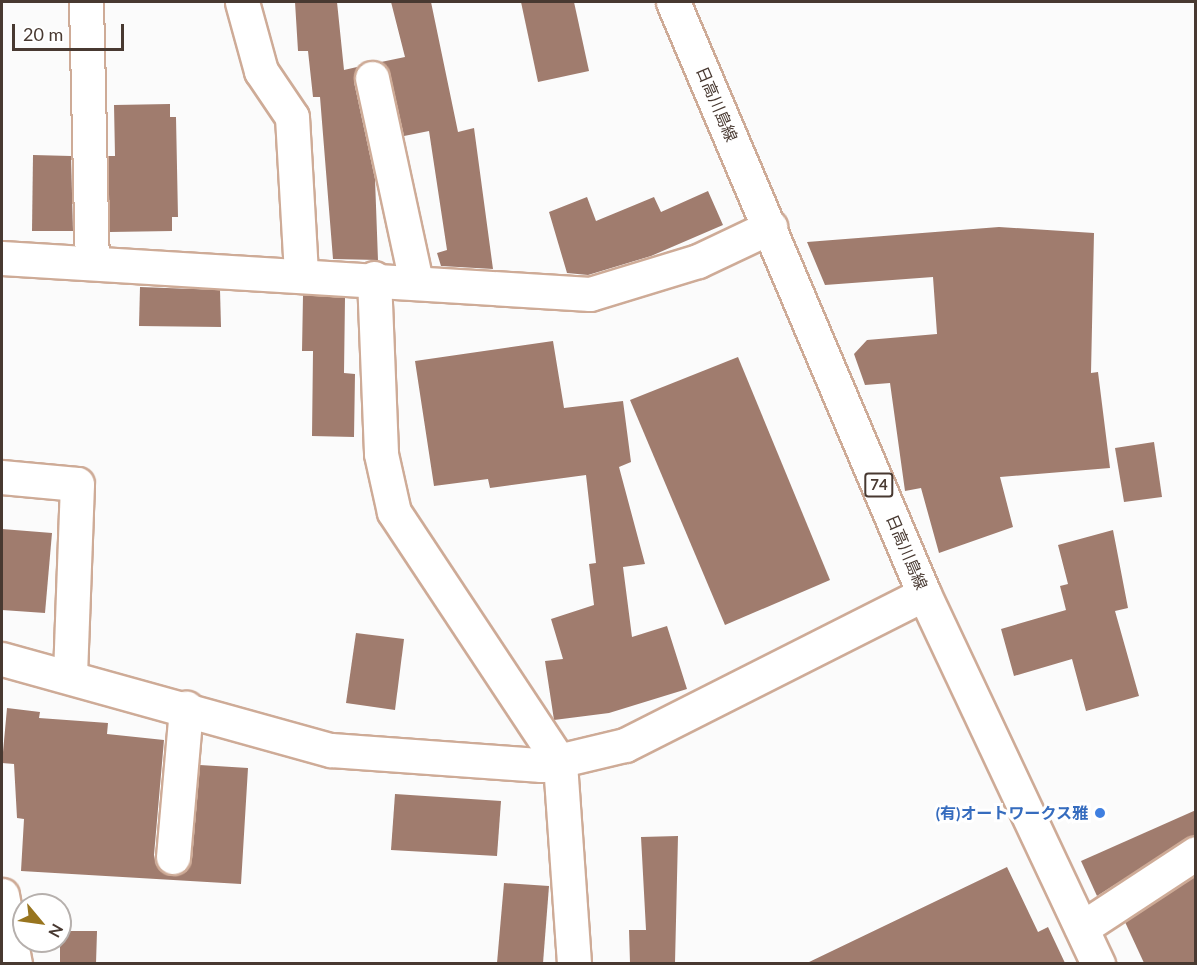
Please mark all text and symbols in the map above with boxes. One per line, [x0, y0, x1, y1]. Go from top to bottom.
scale bar [15, 12, 128, 50]
text: 20 m [23, 23, 63, 45]
street label: 日高川島線 [693, 63, 741, 145]
road number: 74 [864, 473, 894, 497]
street label: 日高川島線 [883, 511, 931, 593]
place label: (有)オートワークス雅 [935, 803, 1088, 823]
marker: (有)オートワークス雅 [1093, 806, 1107, 820]
north arrow [12, 893, 72, 953]
text: N [45, 921, 68, 941]

